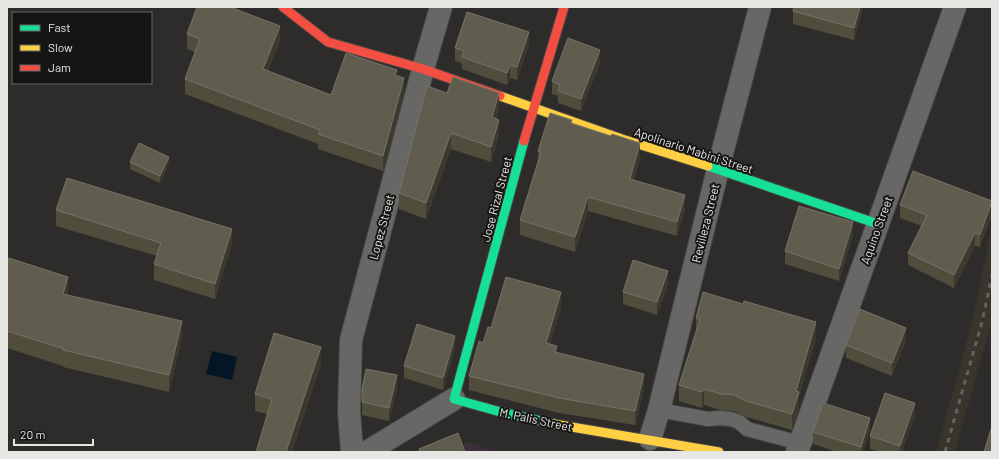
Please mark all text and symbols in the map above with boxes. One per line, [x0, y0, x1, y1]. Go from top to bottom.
legend [12, 12, 152, 84]
text: Fast [48, 20, 71, 34]
text: Slow [48, 40, 73, 54]
text: Jam [48, 60, 71, 74]
street label: Apolinario Mabini Street [633, 124, 755, 176]
street label: Jose Rizal Street [478, 155, 514, 243]
street label: Revilleza Street [688, 182, 722, 264]
street label: Lopez Street [366, 193, 396, 261]
street label: Aquino Street [857, 194, 895, 266]
street label: M. Palis Street [498, 404, 574, 434]
scale bar [14, 421, 93, 447]
text: 20 m [20, 427, 46, 441]

